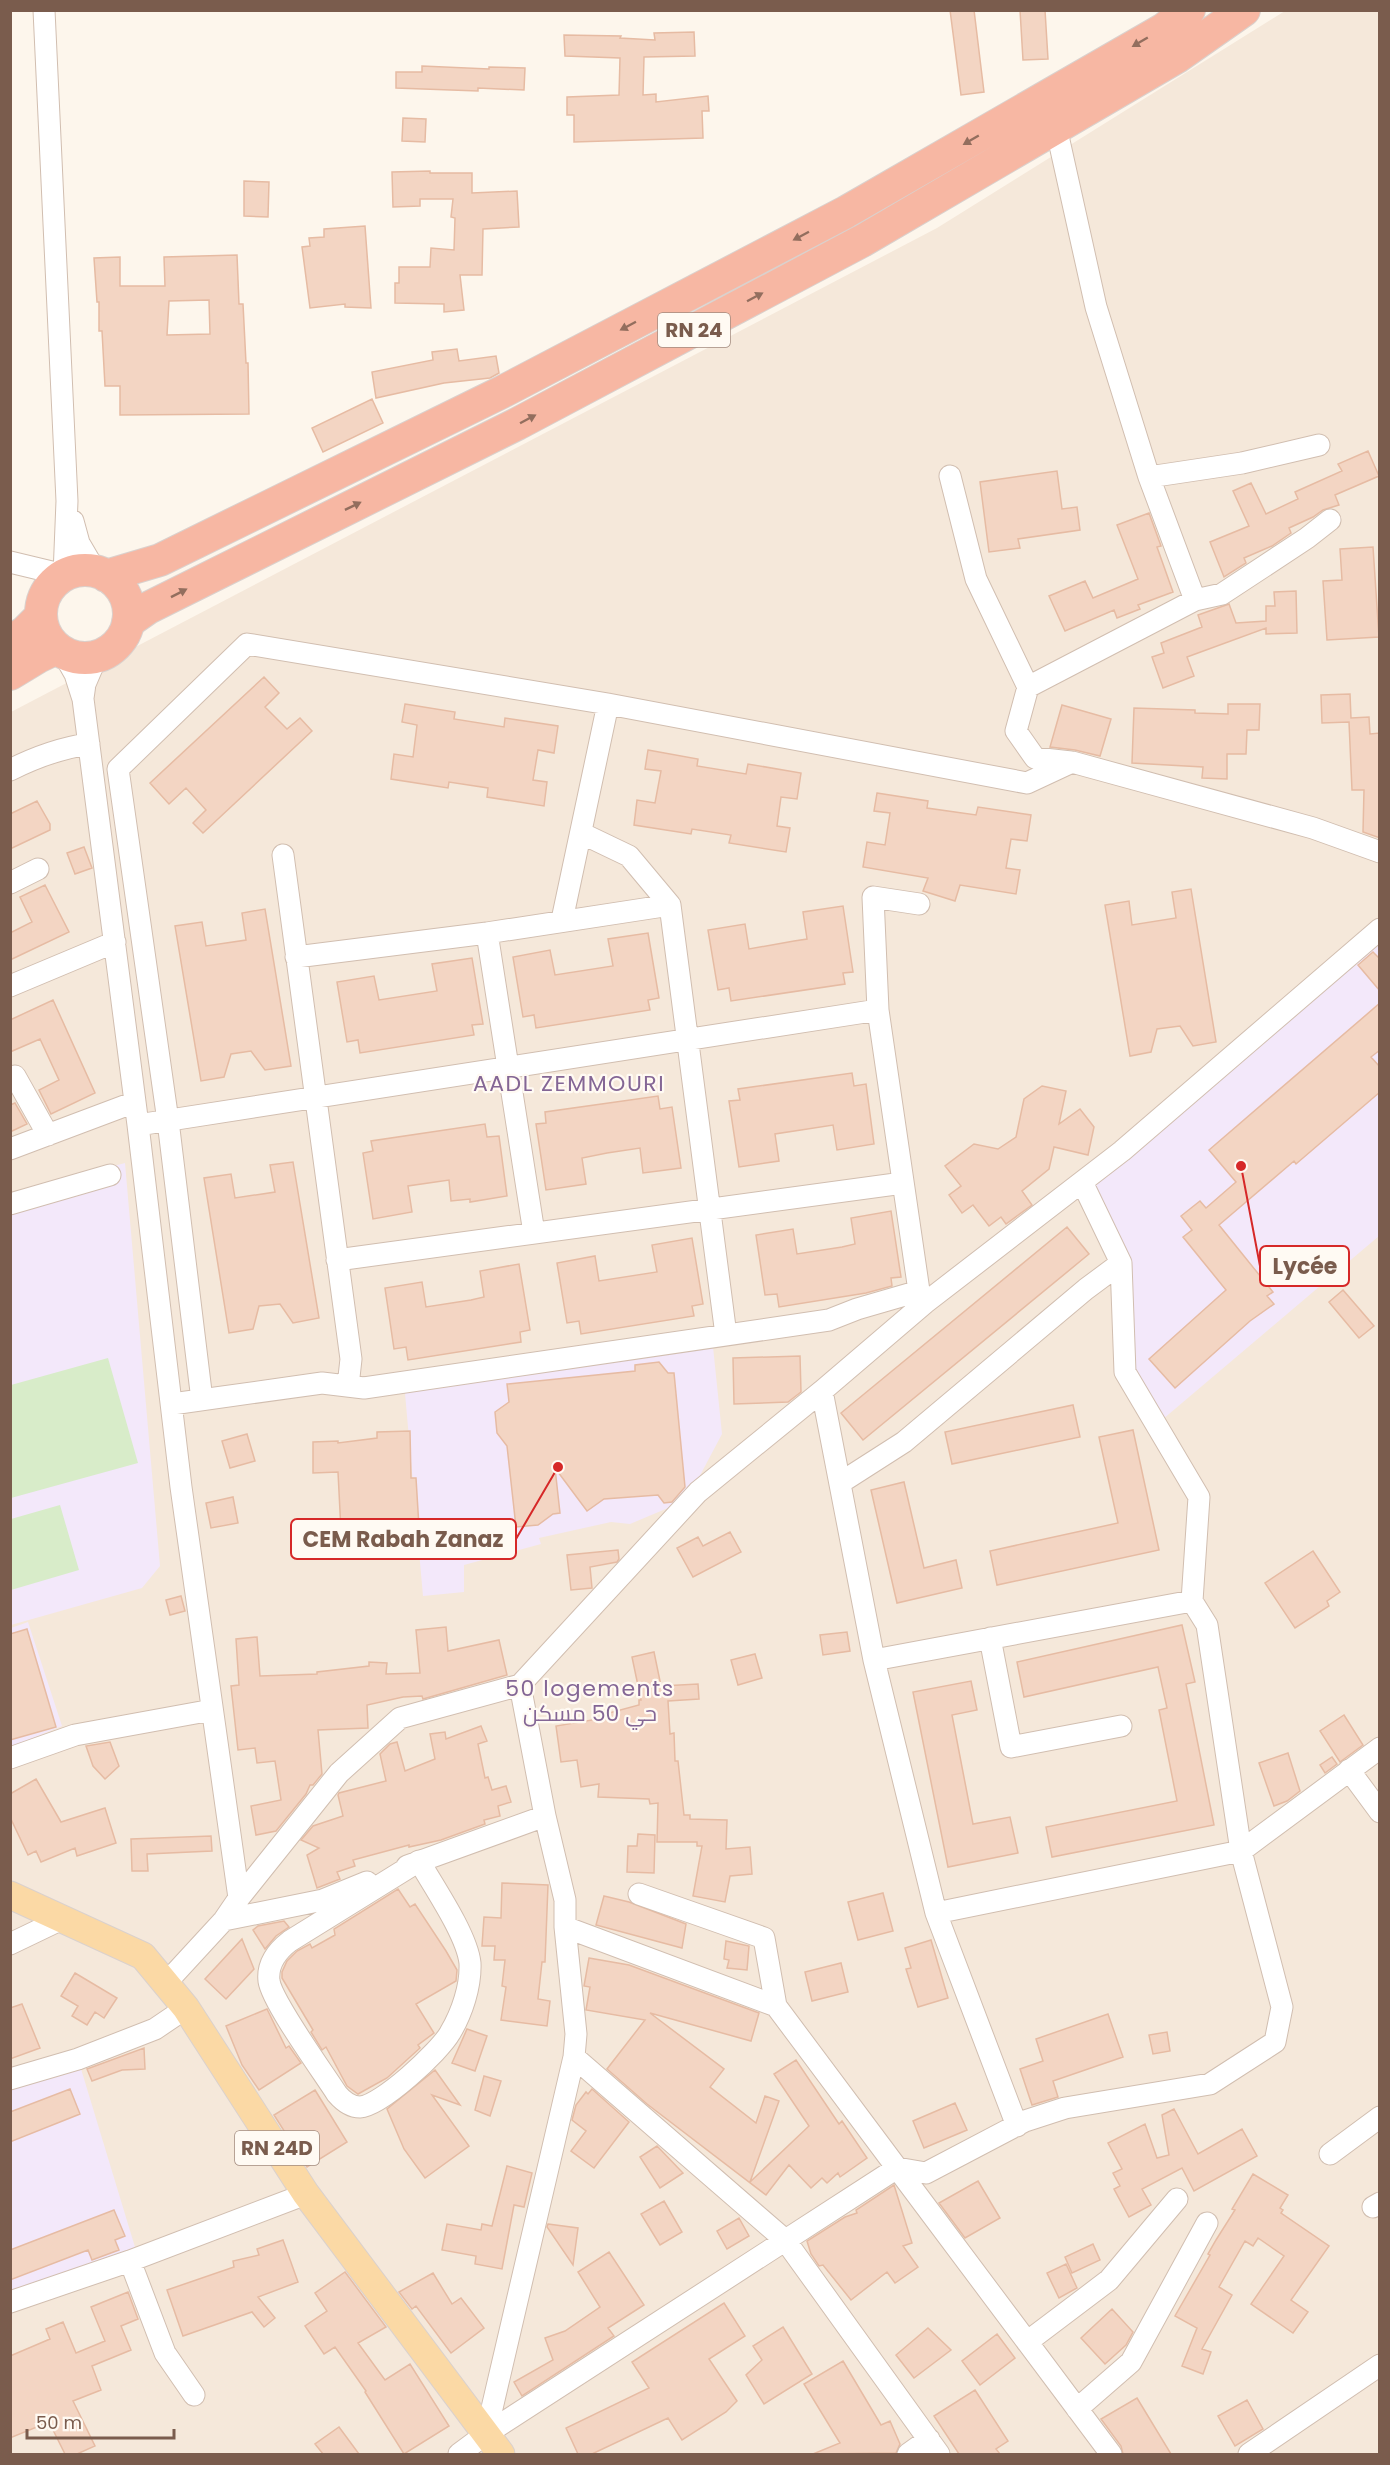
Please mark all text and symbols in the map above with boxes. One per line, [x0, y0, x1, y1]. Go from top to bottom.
one-way arrow [1132, 37, 1148, 48]
one-way arrow [962, 135, 979, 145]
one-way arrow [793, 231, 810, 240]
one-way arrow [747, 292, 764, 302]
road number: RN 24 [658, 313, 730, 347]
one-way arrow [620, 321, 637, 331]
one-way arrow [519, 414, 536, 423]
one-way arrow [345, 501, 362, 510]
one-way arrow [170, 588, 187, 597]
district label: AADL ZEMMOURI [473, 1068, 665, 1099]
callout: Lycée [1260, 1246, 1349, 1286]
text: Lycée [1273, 1251, 1337, 1282]
callout: CEM Rabah Zanaz [291, 1519, 516, 1559]
text: CEM Rabah Zanaz [303, 1524, 504, 1555]
district label: 50 logements حي 50 مسكن [505, 1673, 675, 1730]
road number: RN 24D [235, 2131, 319, 2165]
scale bar [27, 2402, 174, 2440]
text: 50 m [36, 2410, 82, 2435]

